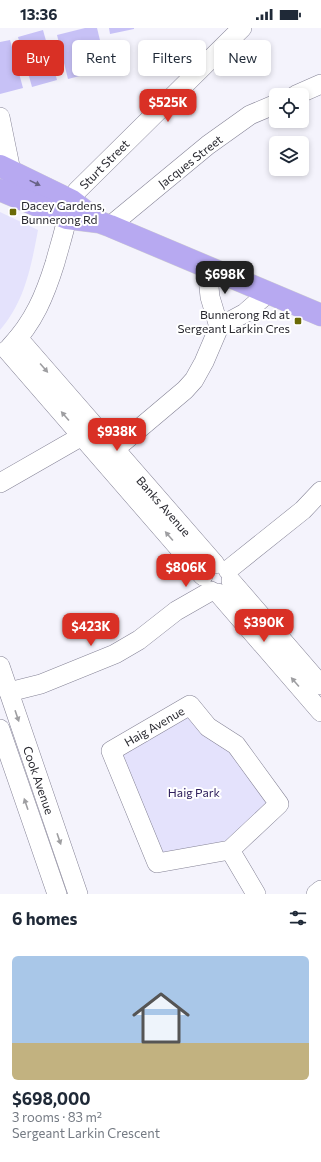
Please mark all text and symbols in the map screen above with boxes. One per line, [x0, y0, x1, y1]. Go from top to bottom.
text: 13:36 [20, 5, 58, 23]
chip: Buy [12, 40, 64, 76]
chip: Rent [72, 40, 130, 76]
chip: Filters [138, 40, 206, 76]
chip: New [214, 40, 271, 76]
map controls [269, 88, 309, 176]
button: locate [269, 88, 309, 128]
pin: $525K [140, 89, 196, 123]
text: $525K [148, 94, 188, 110]
street label: Jacques Street [155, 132, 225, 191]
street label: Sturt Street [76, 136, 132, 192]
button: layers [269, 136, 309, 176]
one-way arrow [29, 180, 41, 186]
place label: Dacey Gardens, Bunnerong Rd [21, 198, 105, 226]
marker: Dacey Gardens, Bunnerong Rd [8, 207, 18, 217]
pin: $698K [197, 261, 253, 295]
text: $698K [205, 266, 245, 282]
place label: Bunnerong Rd at Sergeant Larkin Cres [177, 307, 290, 335]
marker: Bunnerong Rd at Sergeant Larkin Cres [293, 316, 303, 326]
one-way arrow [39, 363, 49, 373]
one-way arrow [61, 412, 70, 421]
pin: $938K [89, 418, 145, 452]
text: $938K [97, 423, 137, 439]
street label: Banks Avenue [134, 473, 194, 539]
one-way arrow [164, 530, 173, 541]
pin: $806K [158, 554, 214, 588]
text: $806K [165, 559, 207, 575]
pin: $390K [236, 609, 292, 643]
pin: $423K [63, 613, 119, 647]
text: $390K [244, 614, 284, 630]
text: $423K [71, 618, 111, 634]
one-way arrow [291, 677, 300, 687]
street label: Haig Avenue [121, 703, 187, 749]
one-way arrow [15, 710, 21, 722]
street label: Cook Avenue [21, 744, 57, 816]
park label: Haig Park [168, 785, 221, 799]
one-way arrow [23, 798, 29, 810]
one-way arrow [56, 833, 62, 845]
icon: filters [287, 907, 309, 929]
text: 6 homes [12, 908, 77, 929]
icon: home [125, 982, 197, 1054]
text: $698,000 [12, 1088, 91, 1109]
text: 3 rooms · 83 m² [12, 1109, 102, 1125]
text: Sergeant Larkin Crescent [12, 1125, 160, 1141]

